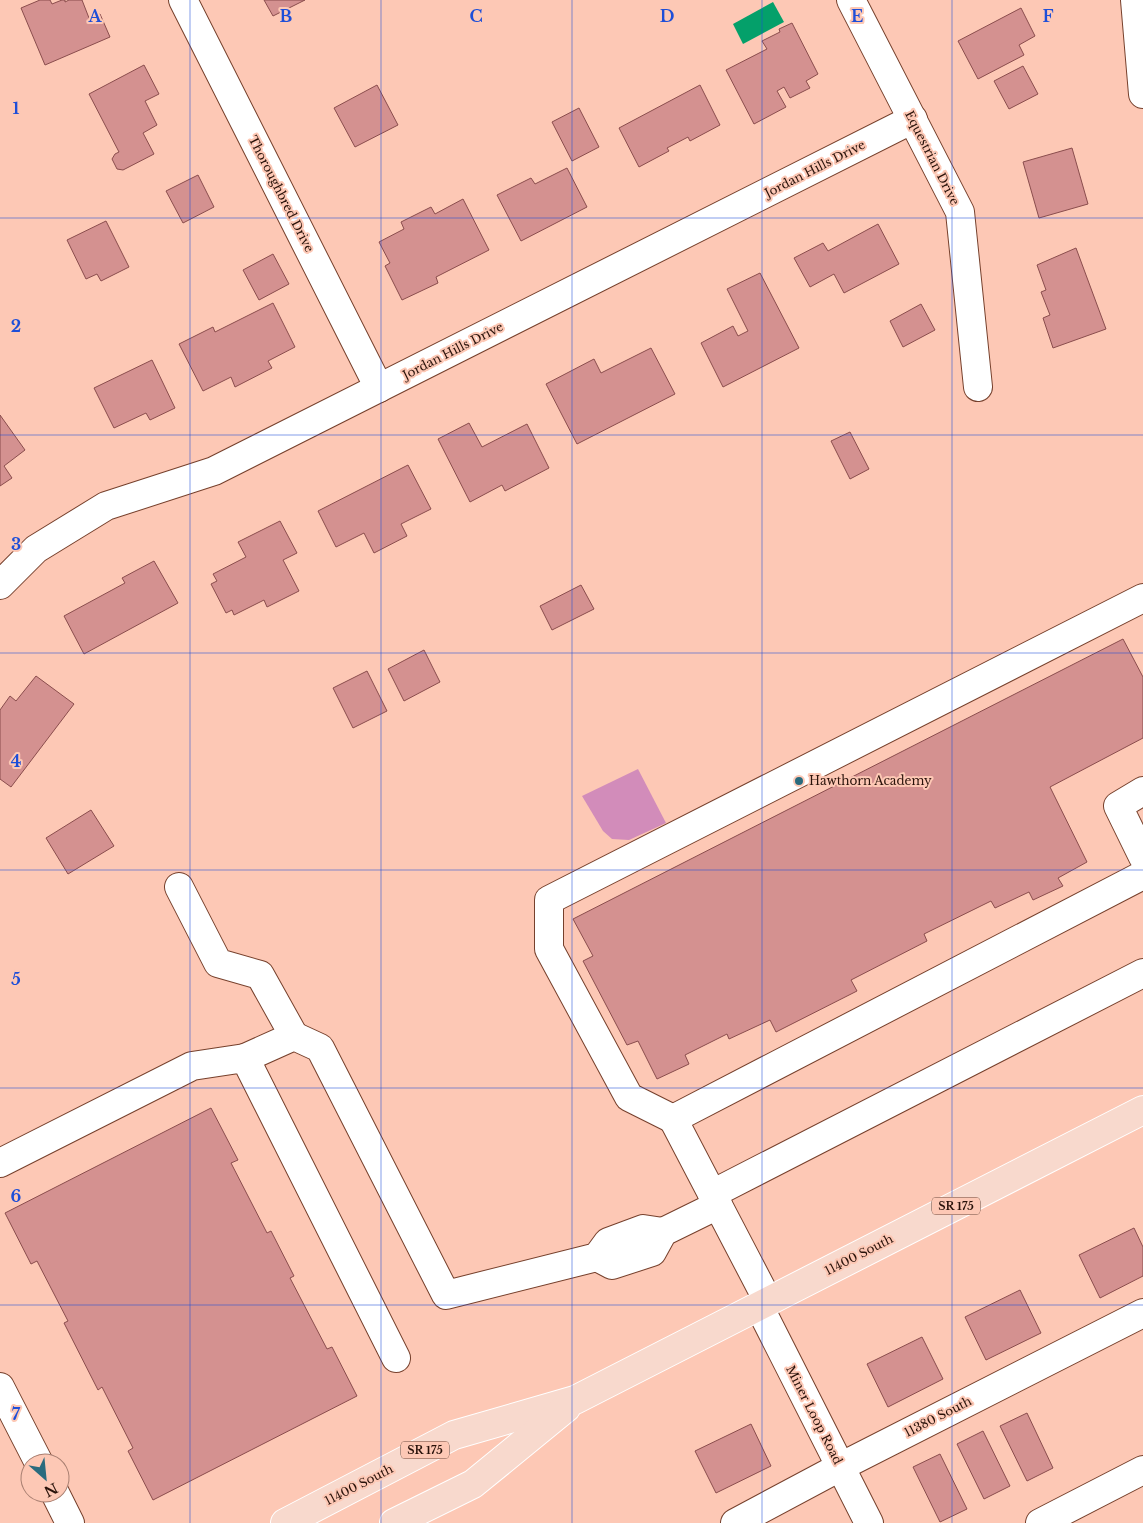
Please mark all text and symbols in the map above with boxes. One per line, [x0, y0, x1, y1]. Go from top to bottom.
text: A [88, 6, 103, 26]
text: B [280, 6, 293, 26]
text: C [469, 6, 483, 26]
text: D [660, 6, 674, 26]
text: E [851, 6, 863, 26]
text: F [1042, 6, 1054, 26]
text: 1 [13, 98, 20, 118]
street label: Equestrian Drive [902, 108, 963, 208]
street label: Thoroughbred Drive [246, 133, 317, 255]
street label: Jordan Hills Drive [760, 137, 868, 201]
text: 2 [11, 316, 21, 336]
street label: Jordan Hills Drive [398, 319, 506, 383]
text: 3 [11, 534, 21, 554]
text: 4 [11, 751, 21, 771]
place label: Hawthorn Academy [809, 773, 932, 788]
marker: Hawthorn Academy [793, 775, 805, 787]
text: 5 [11, 969, 21, 989]
text: 6 [11, 1186, 22, 1206]
road number: SR 175 [932, 1198, 980, 1214]
street label: 11400 South [822, 1231, 895, 1278]
street label: Miner Loop Road [783, 1363, 846, 1467]
street label: 11380 South [901, 1393, 974, 1440]
text: 7 [12, 1404, 21, 1424]
road number: SR 175 [401, 1442, 449, 1458]
north arrow [20, 1453, 70, 1503]
street label: 11400 South [322, 1461, 395, 1508]
text: N [41, 1479, 61, 1501]

